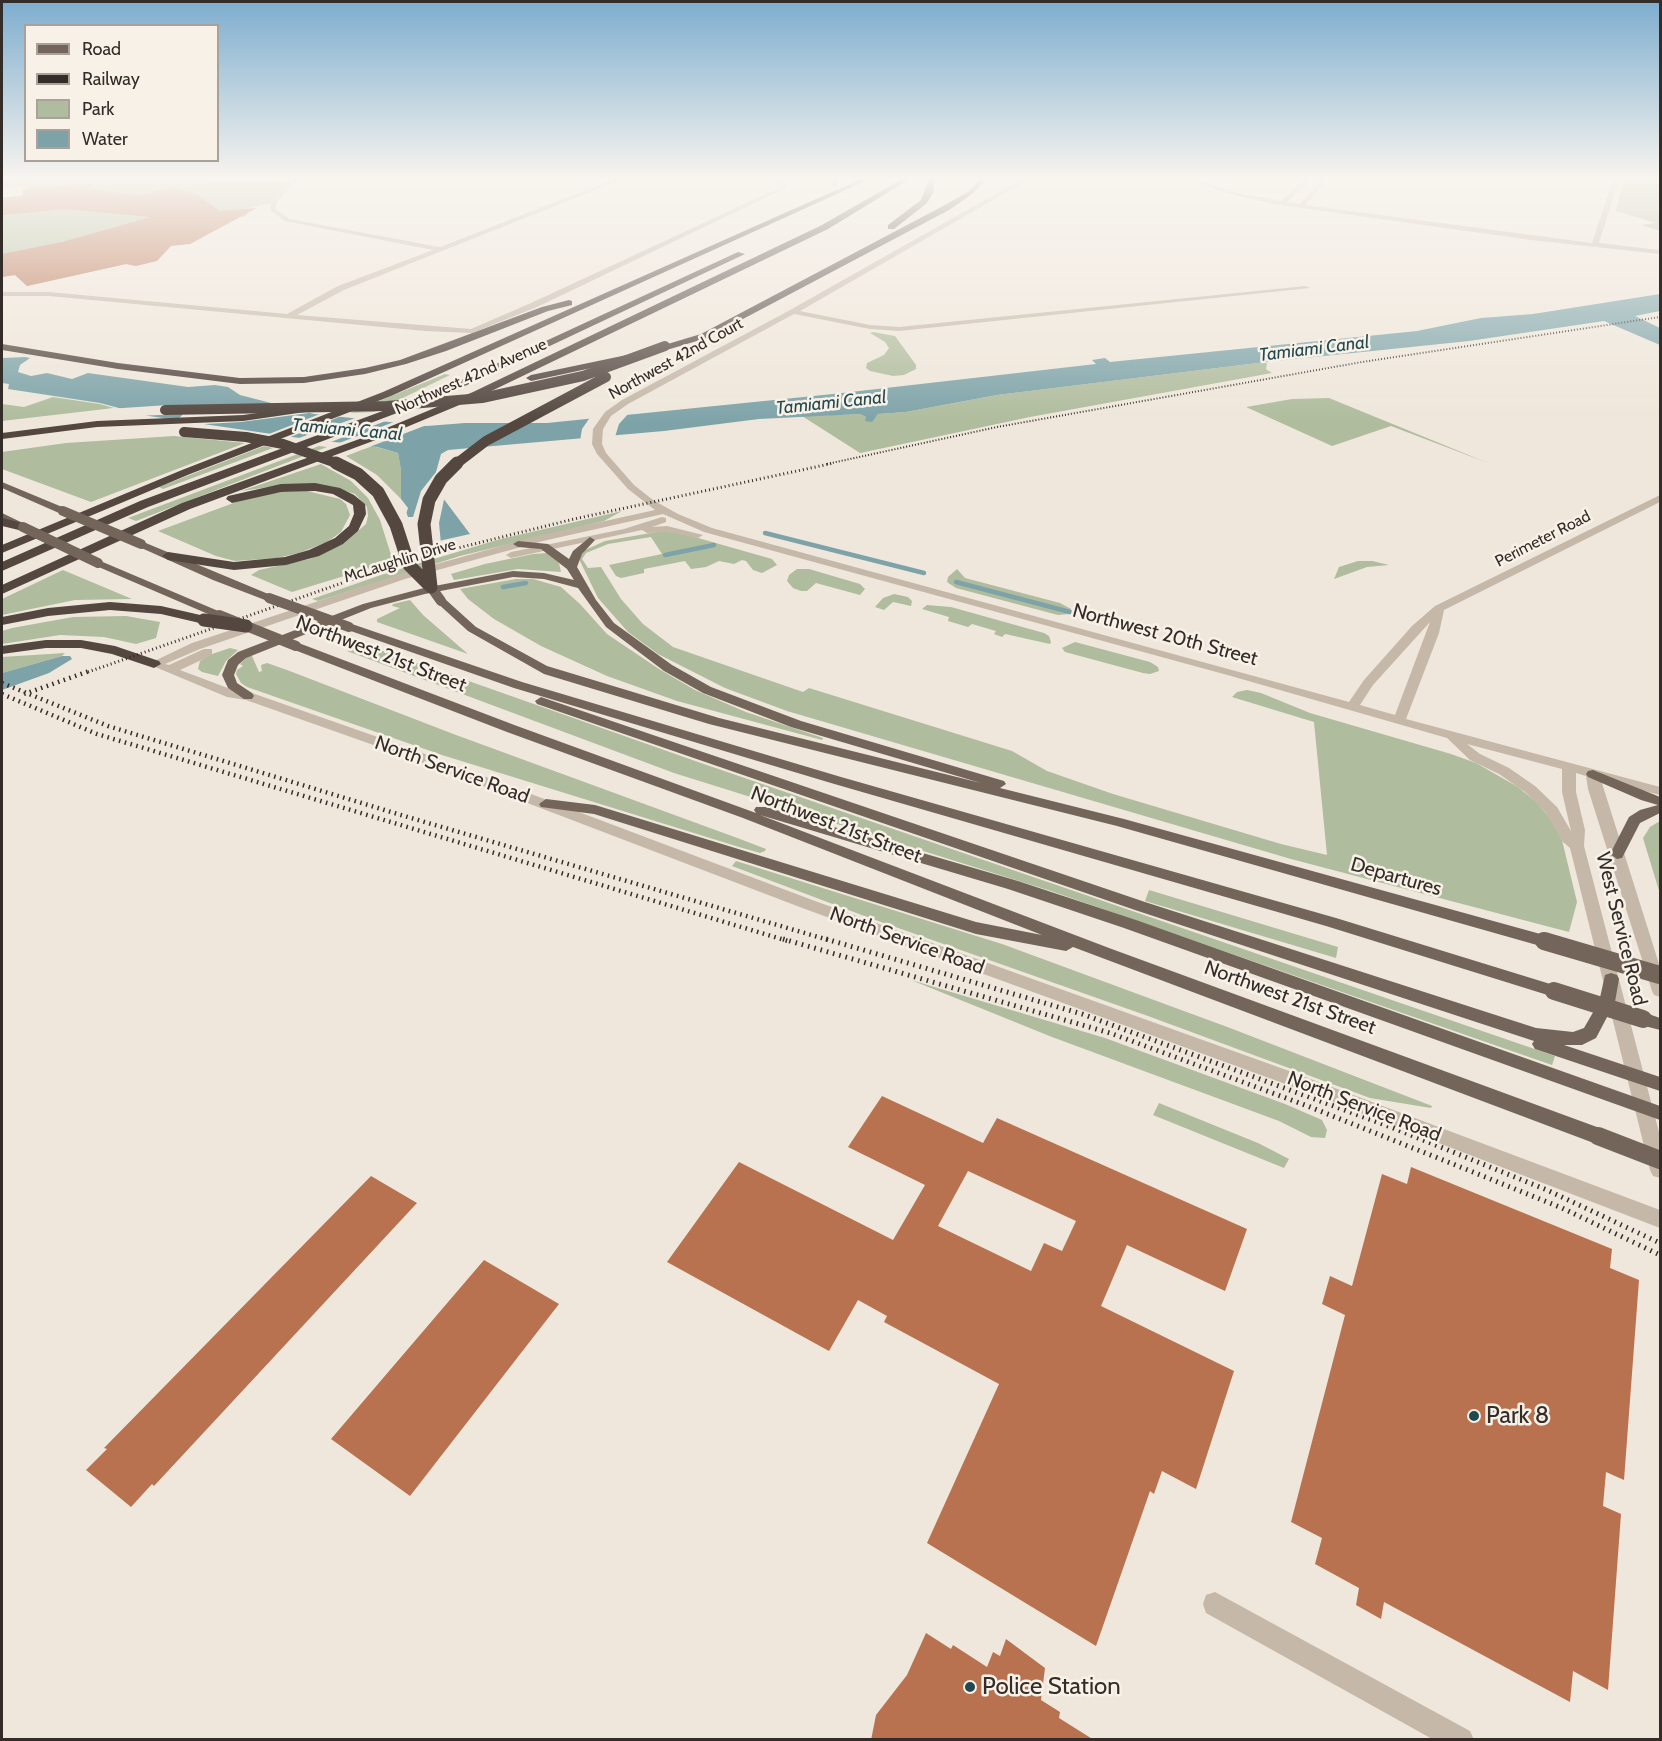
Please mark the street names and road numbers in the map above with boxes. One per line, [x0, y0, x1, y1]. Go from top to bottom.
street label: Northwest 42nd Court [606, 314, 746, 404]
street label: Northwest 42nd Avenue [392, 335, 550, 419]
street label: Perimeter Road [1492, 507, 1594, 571]
street label: McLaughlin Drive [342, 535, 458, 587]
street label: Northwest 20th Street [1070, 599, 1260, 671]
street label: Northwest 21st Street [292, 610, 470, 698]
street label: North Service Road [372, 731, 532, 809]
street label: Northwest 21st Street [747, 781, 925, 869]
street label: West Service Road [1590, 850, 1652, 1008]
street label: Departures [1348, 853, 1444, 901]
street label: North Service Road [827, 902, 987, 980]
street label: Northwest 21st Street [1201, 956, 1379, 1040]
street label: North Service Road [1284, 1067, 1444, 1147]

